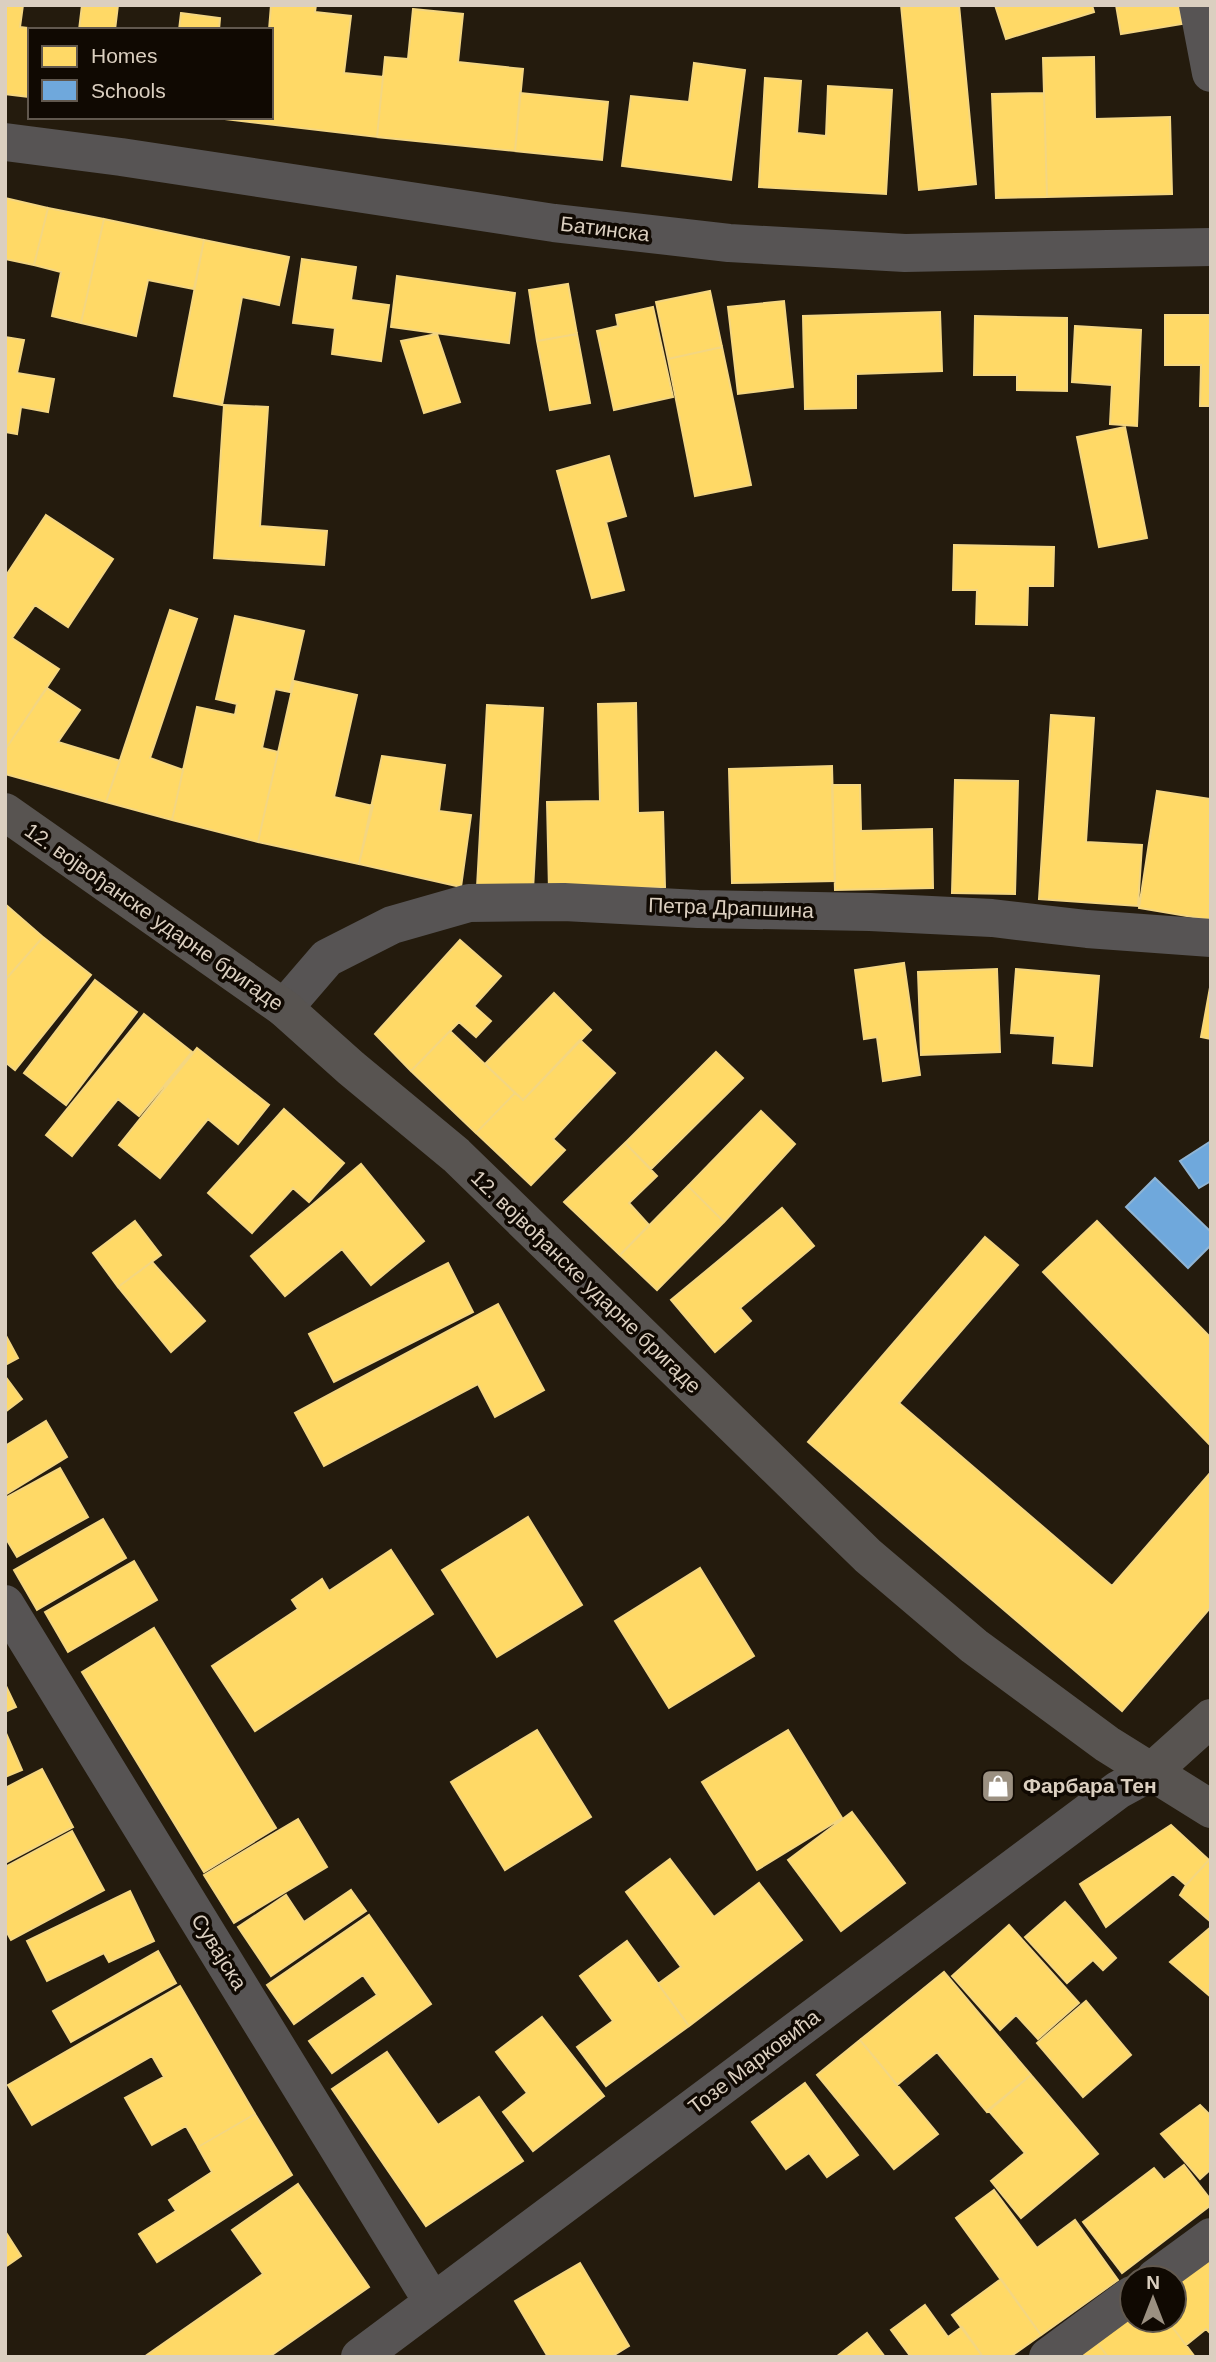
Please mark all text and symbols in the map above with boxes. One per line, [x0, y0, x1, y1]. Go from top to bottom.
legend [28, 28, 273, 119]
text: Homes [91, 44, 158, 67]
text: Schools [91, 79, 166, 102]
street label: Батинска [559, 212, 651, 245]
street label: 12. војвођанске ударне бригаде [21, 818, 288, 1015]
street label: Петра Драпшина [648, 893, 815, 922]
street label: 12. војвођанске ударне бригаде [467, 1166, 706, 1398]
shop icon: Фарбара Тен [979, 1767, 1017, 1805]
place label: Фарбара Тен [1023, 1774, 1157, 1797]
street label: Сувајска [187, 1910, 252, 1994]
street label: Тозе Марковића [684, 2005, 824, 2118]
north arrow [1118, 2264, 1188, 2334]
text: N [1146, 2272, 1160, 2293]

